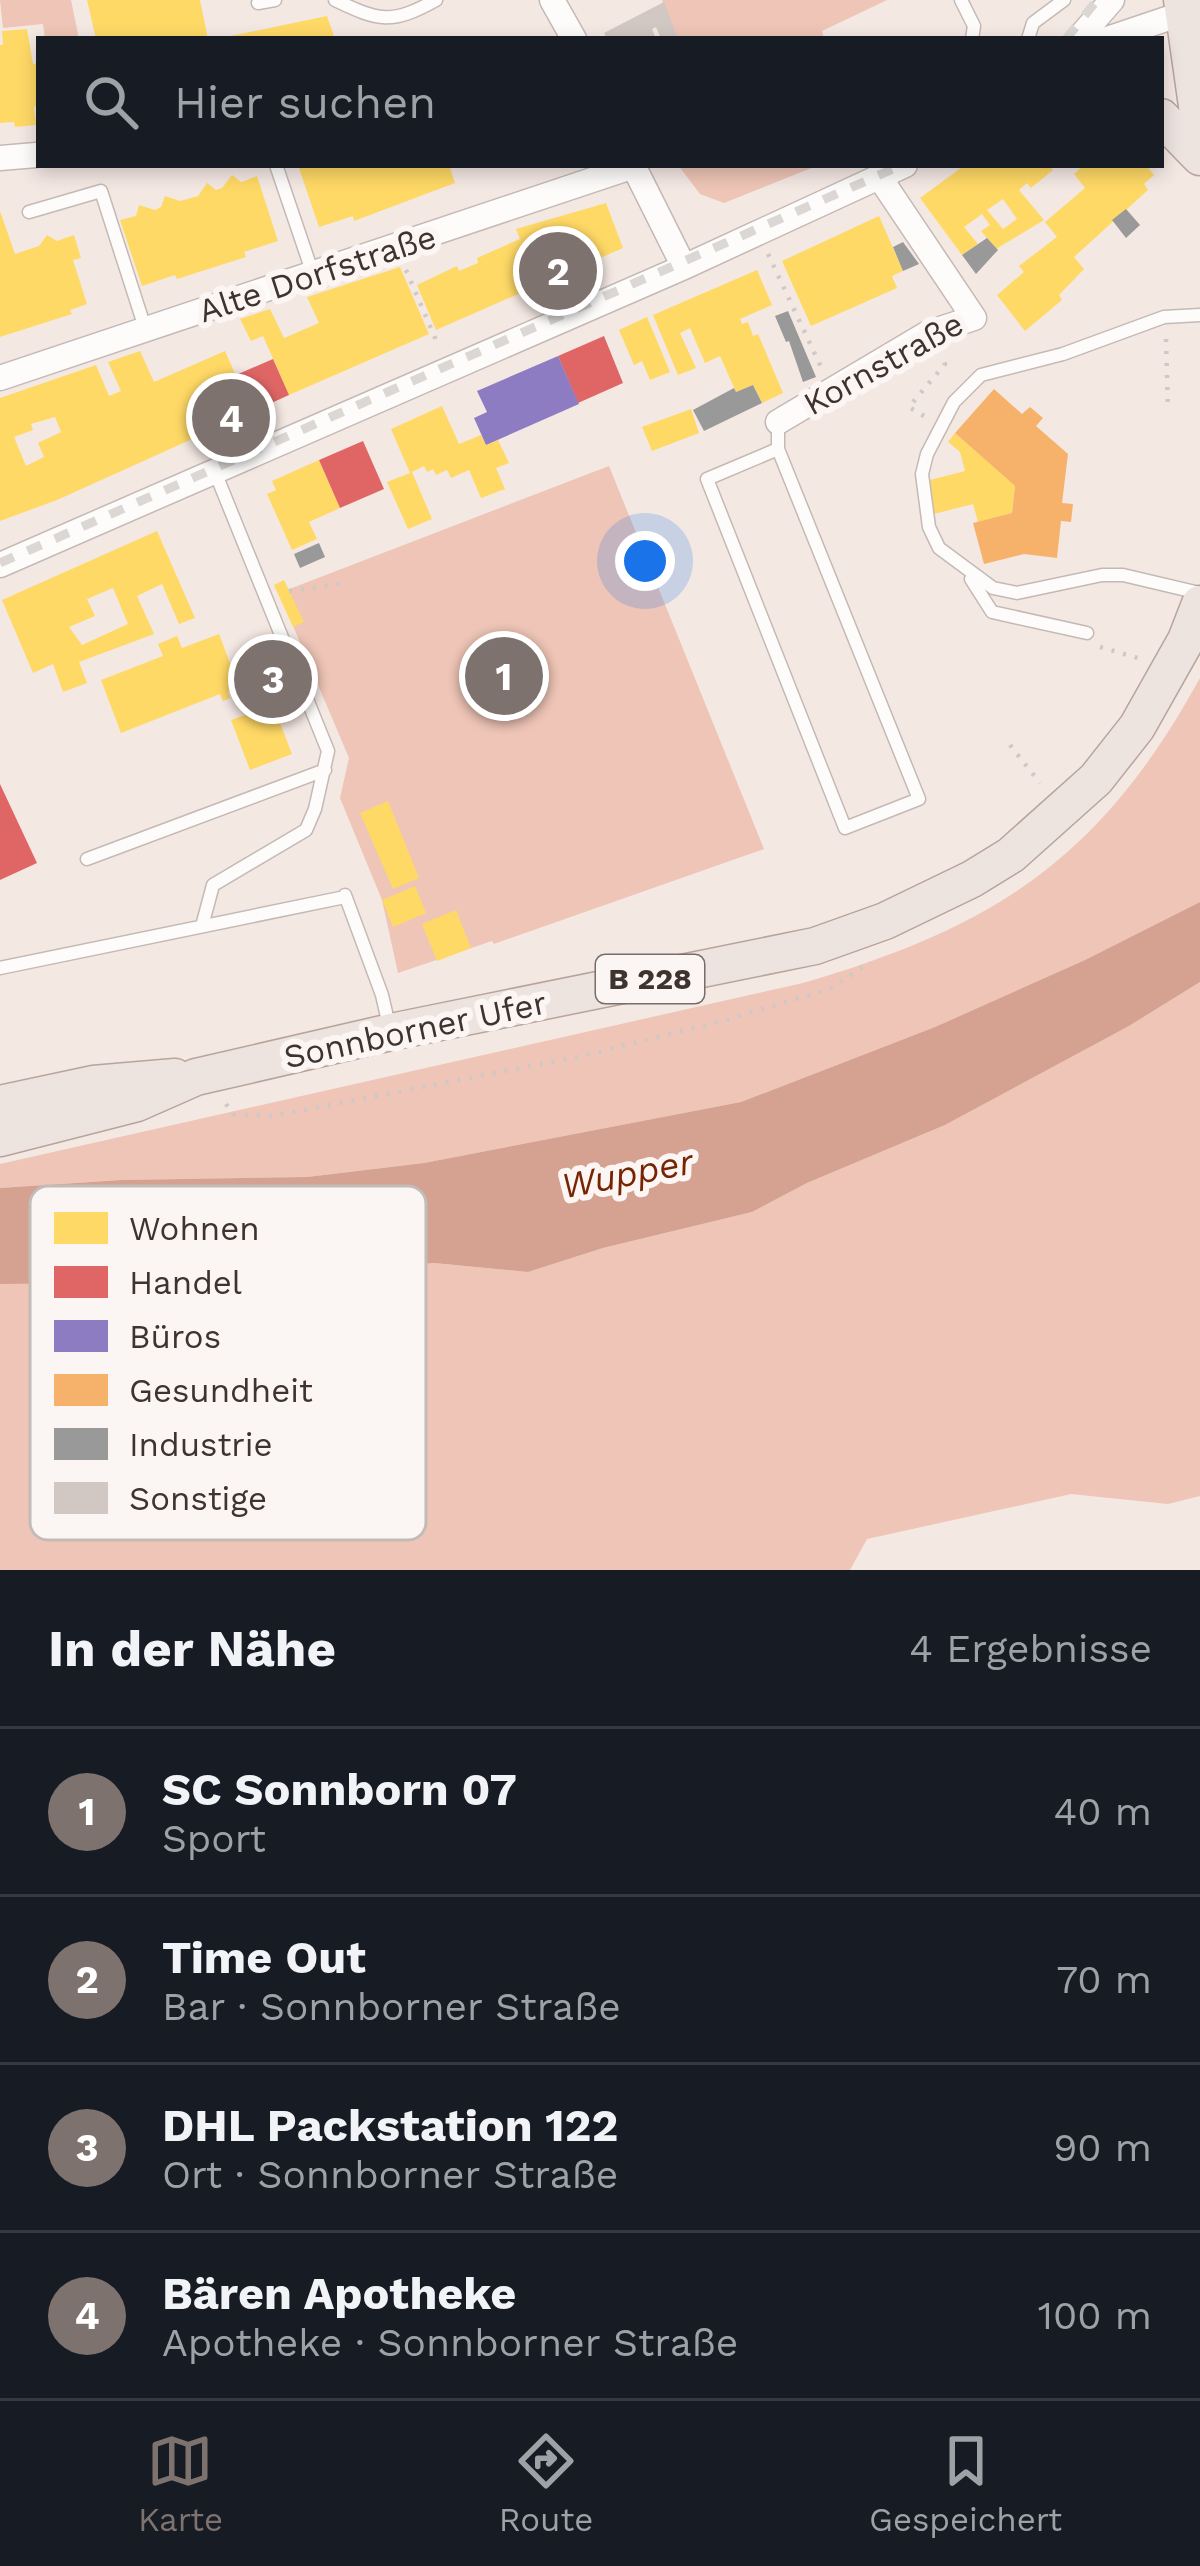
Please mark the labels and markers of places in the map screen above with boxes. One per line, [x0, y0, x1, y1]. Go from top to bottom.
pin: 2 [519, 226, 597, 316]
pin: 4 [192, 373, 270, 463]
pin: 1 [465, 631, 543, 721]
pin: 3 [234, 634, 312, 724]

